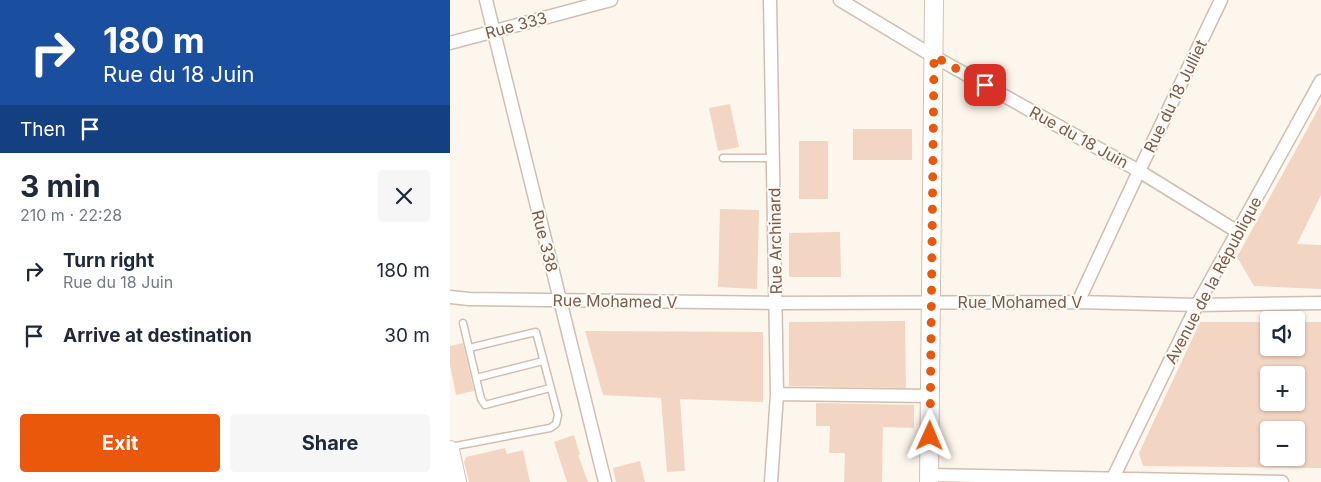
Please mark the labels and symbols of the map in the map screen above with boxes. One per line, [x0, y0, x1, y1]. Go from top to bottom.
street label: Rue 333 [483, 7, 549, 43]
street label: Rue du 18 Julliet [1139, 36, 1211, 156]
pin [964, 64, 1006, 106]
street label: Rue du 18 Juin [1026, 102, 1132, 172]
street label: Rue Archinard [764, 187, 786, 295]
street label: Avenue de la République [1160, 193, 1266, 367]
street label: Rue 338 [528, 208, 562, 274]
street label: Rue Mohamed V [552, 290, 678, 312]
street label: Rue Mohamed V [958, 292, 1082, 312]
position arrow [903, 409, 955, 461]

